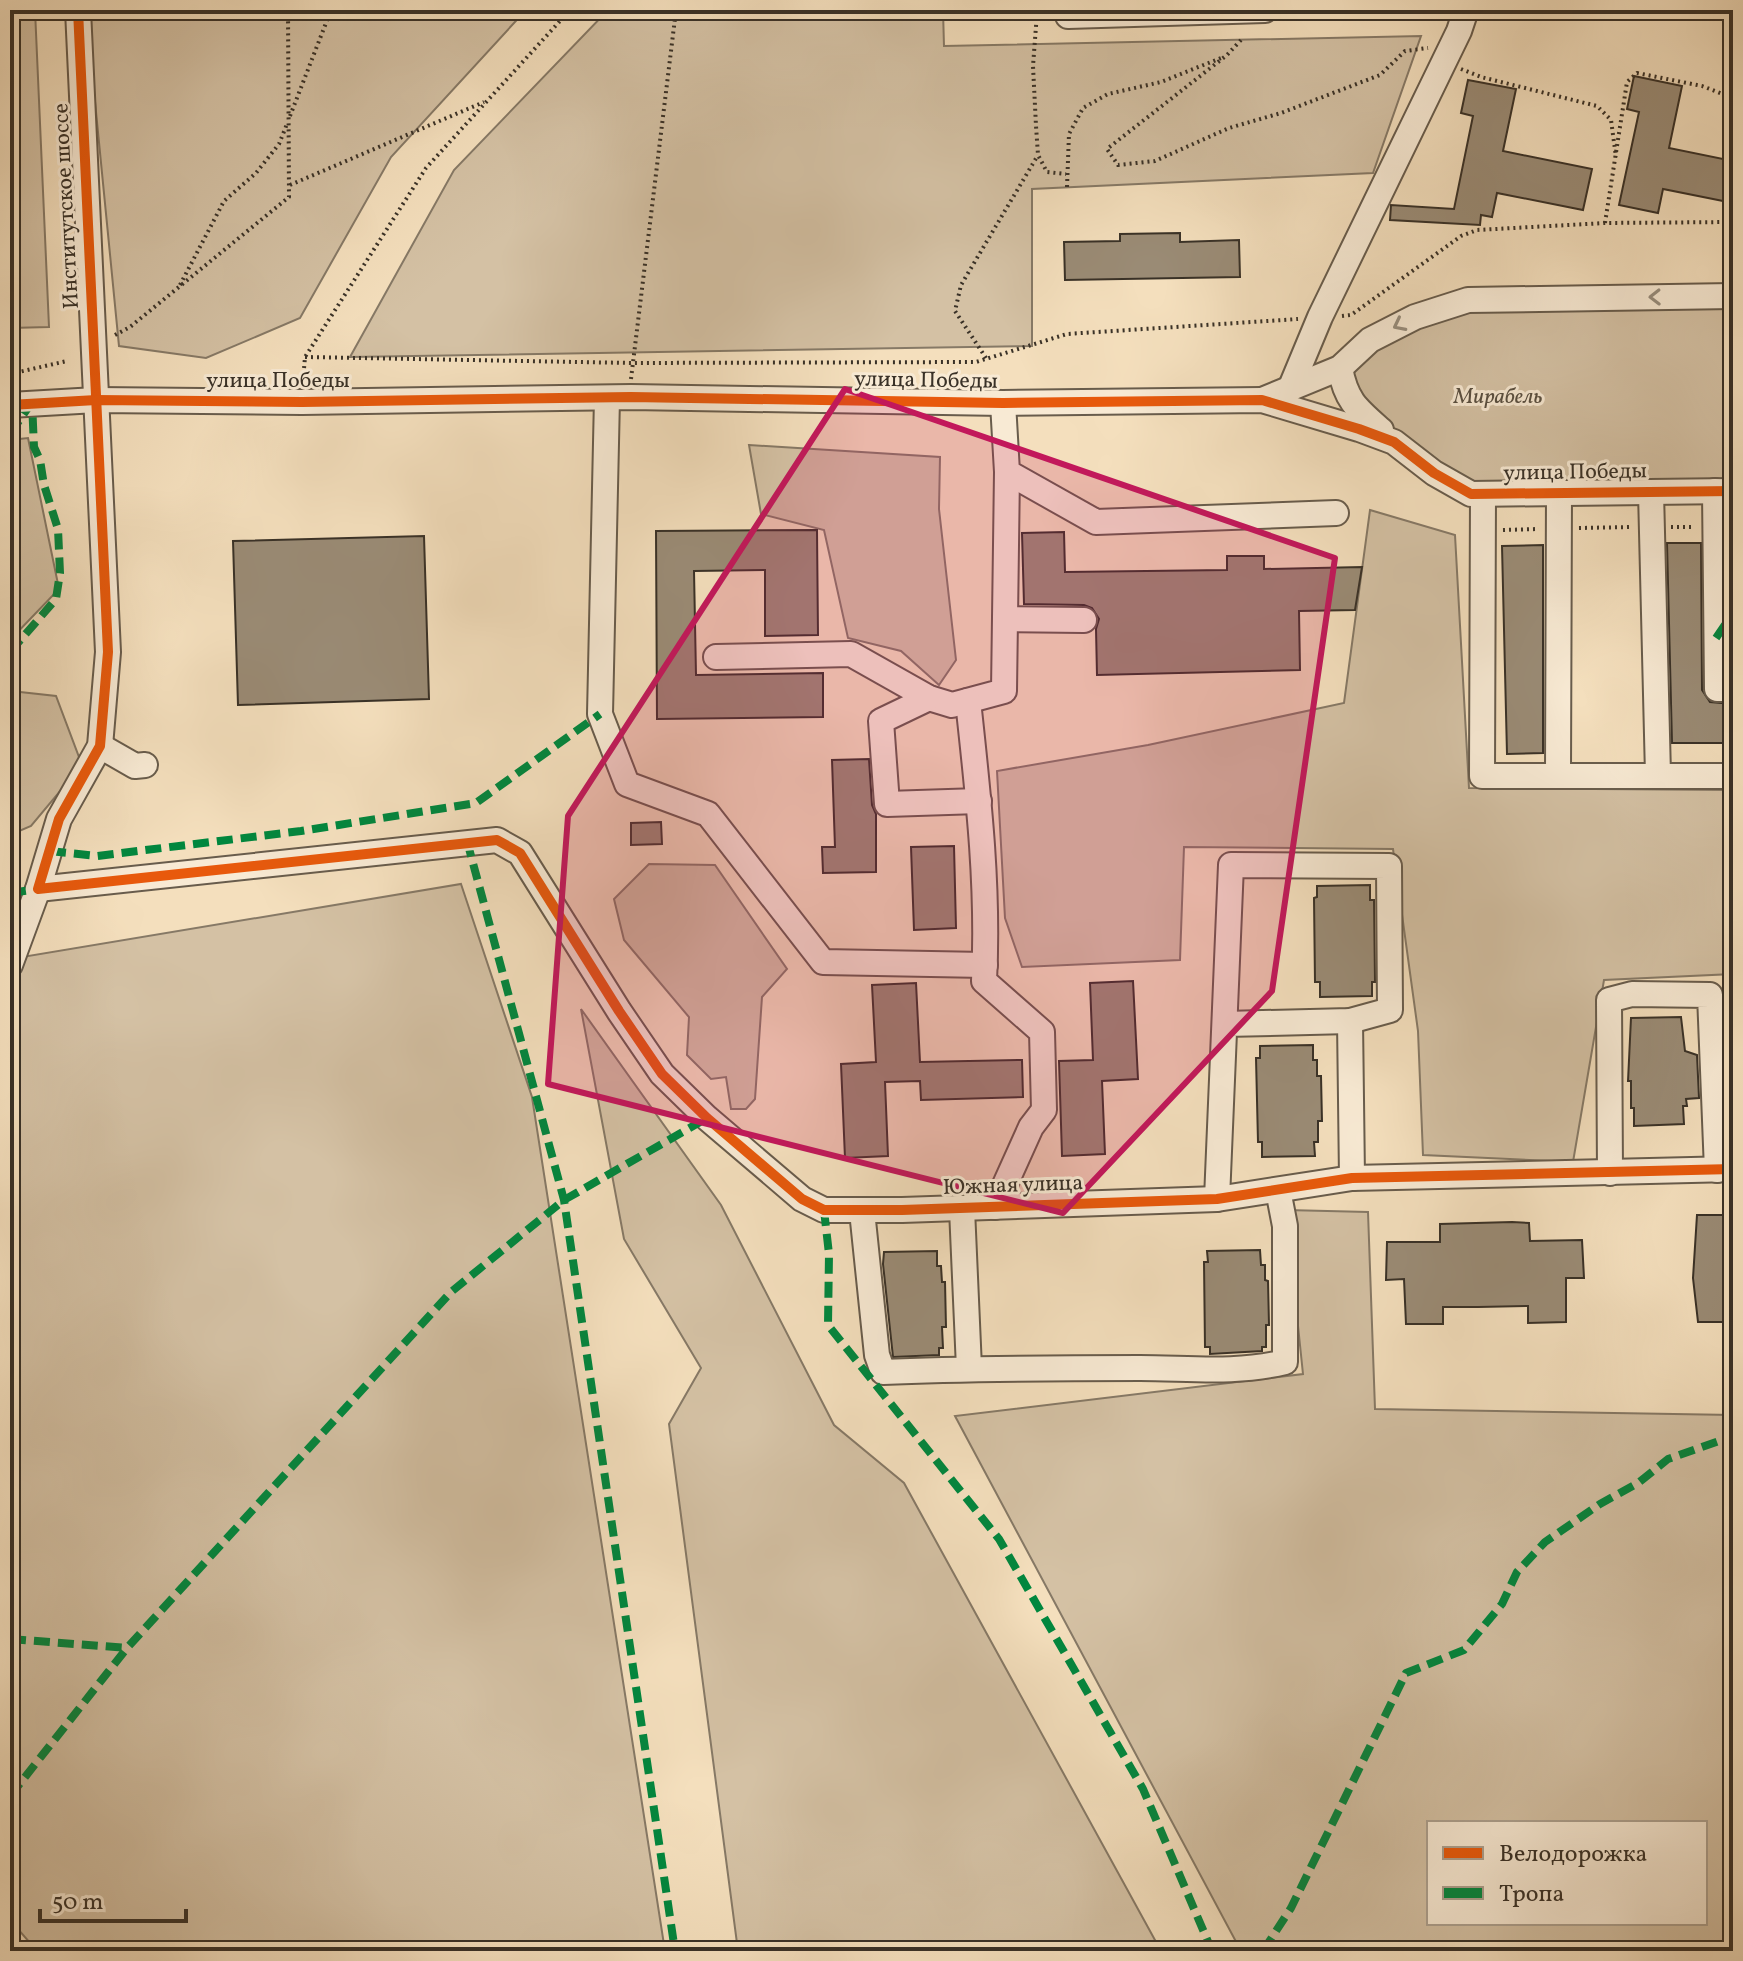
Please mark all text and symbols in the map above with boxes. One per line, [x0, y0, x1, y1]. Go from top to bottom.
street label: Институтское шоссе [46, 102, 88, 310]
one-way arrow [1648, 289, 1661, 306]
one-way arrow [1393, 315, 1408, 330]
street label: улица Победы [854, 364, 998, 398]
street label: улица Победы [206, 366, 350, 397]
park label: Мирабель [1453, 382, 1542, 413]
street label: улица Победы [1503, 456, 1647, 490]
street label: Южная улица [942, 1168, 1084, 1204]
legend [1427, 1821, 1707, 1925]
text: Велодорожка [1499, 1838, 1647, 1872]
scale bar [40, 1873, 186, 1923]
text: Тропа [1499, 1878, 1565, 1912]
text: 50 m [52, 1886, 104, 1920]

